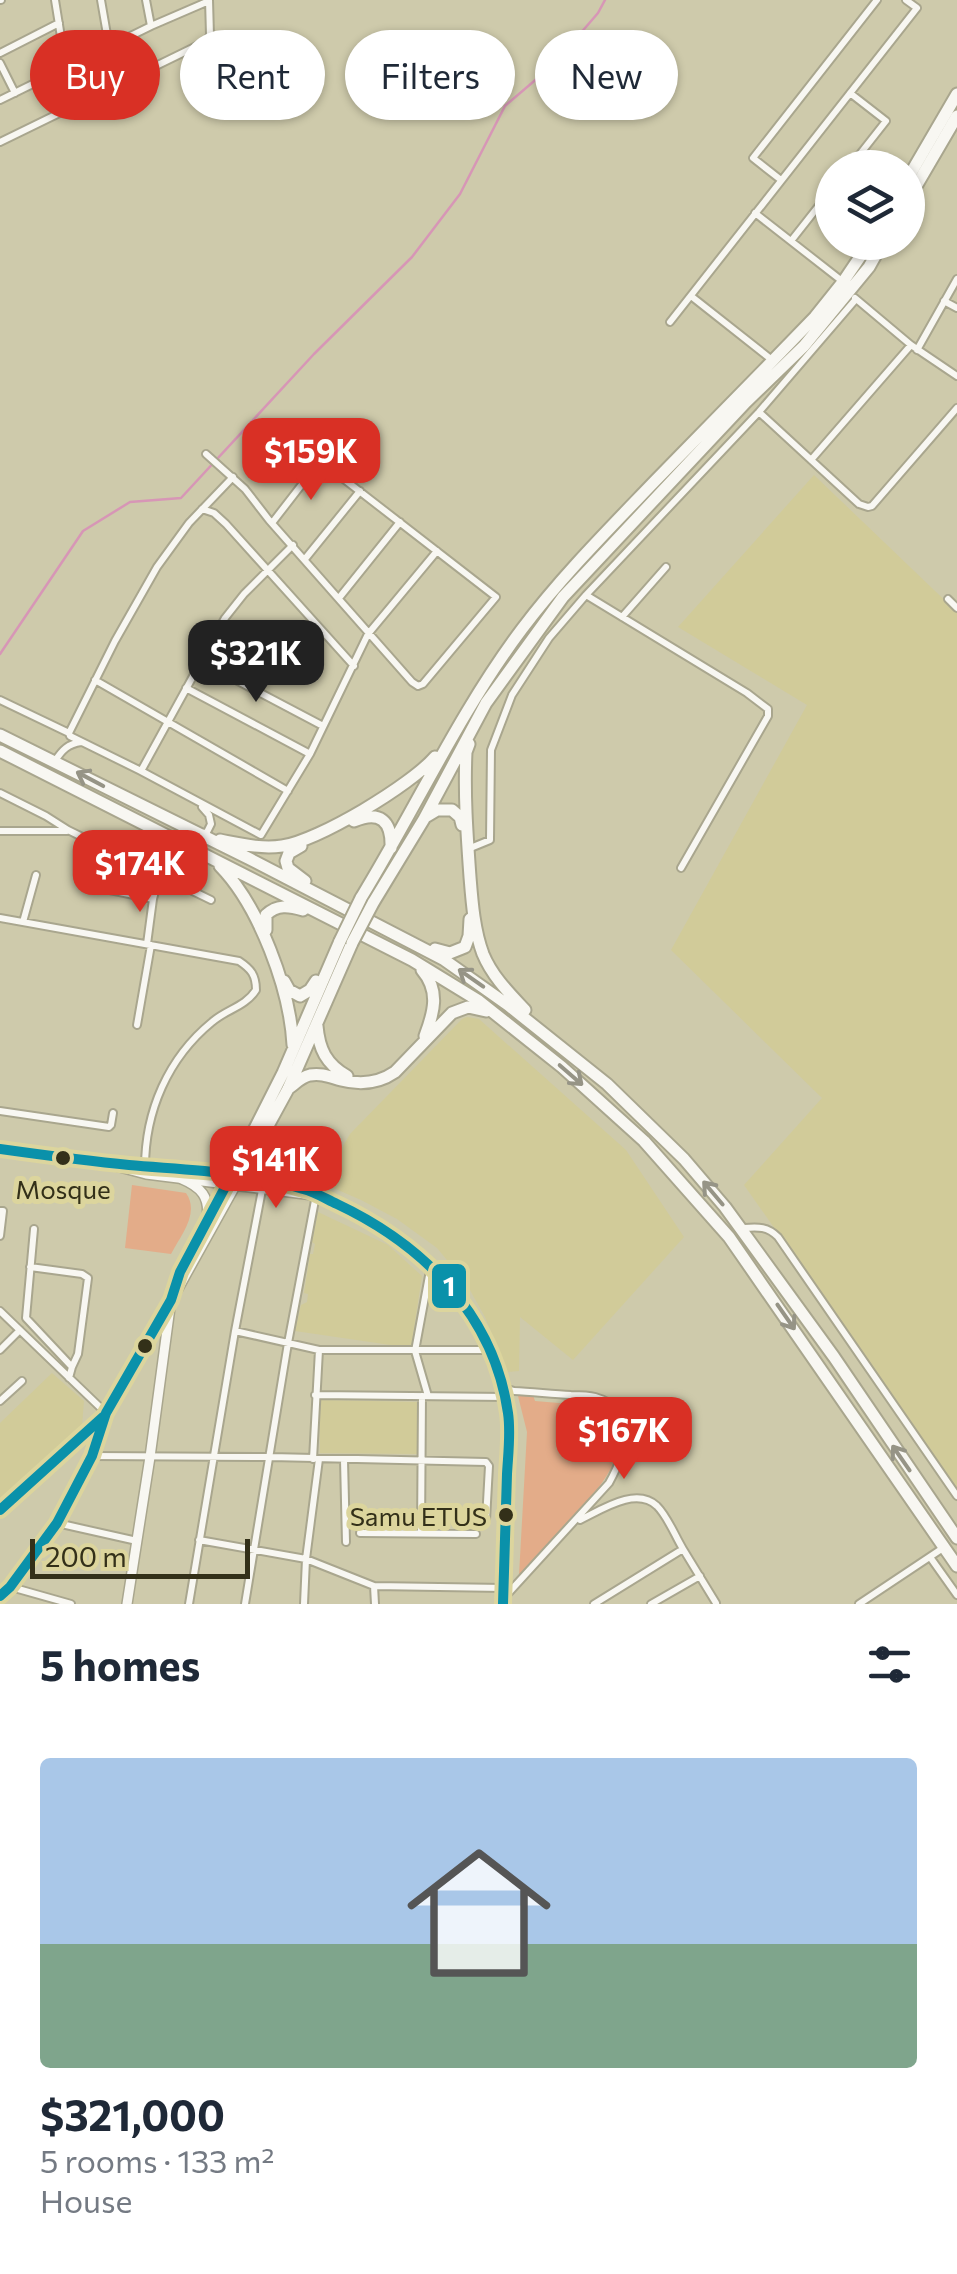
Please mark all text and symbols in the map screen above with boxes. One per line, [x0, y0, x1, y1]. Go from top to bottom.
chip: Buy [30, 30, 160, 120]
chip: Rent [180, 30, 325, 120]
chip: Filters [345, 30, 515, 120]
chip: New [535, 30, 678, 120]
map controls [815, 150, 925, 260]
button: layers [815, 150, 925, 260]
pin: $159K [241, 418, 381, 503]
text: $159K [264, 430, 358, 470]
pin: $321K [186, 620, 326, 705]
text: $321K [210, 632, 302, 672]
one-way arrow [75, 769, 105, 789]
pin: $174K [70, 830, 210, 915]
text: $174K [95, 842, 185, 882]
one-way arrow [457, 968, 485, 989]
one-way arrow [558, 1064, 583, 1087]
pin: $141K [206, 1126, 346, 1211]
text: $141K [232, 1138, 320, 1178]
marker: Mosque [53, 1148, 73, 1168]
place label: Mosque [15, 1173, 111, 1204]
one-way arrow [702, 1181, 725, 1206]
line badge: 1 [430, 1262, 468, 1310]
text: 1 [443, 1268, 455, 1302]
one-way arrow [775, 1303, 796, 1331]
unlabelled marker [135, 1336, 155, 1356]
pin: $167K [554, 1397, 694, 1482]
text: $167K [578, 1409, 670, 1449]
one-way arrow [891, 1444, 912, 1472]
place label: Samu ETUS [350, 1500, 487, 1531]
marker: Samu ETUS [496, 1505, 516, 1525]
scale bar [30, 1534, 250, 1578]
text: 200 m [45, 1539, 127, 1573]
icon: filters [862, 1637, 917, 1692]
text: 5 homes [40, 1638, 200, 1690]
icon: home [389, 1823, 569, 2003]
text: $321,000 [40, 2088, 225, 2140]
text: 5 rooms · 133 m² [40, 2140, 274, 2180]
text: House [40, 2180, 132, 2220]

